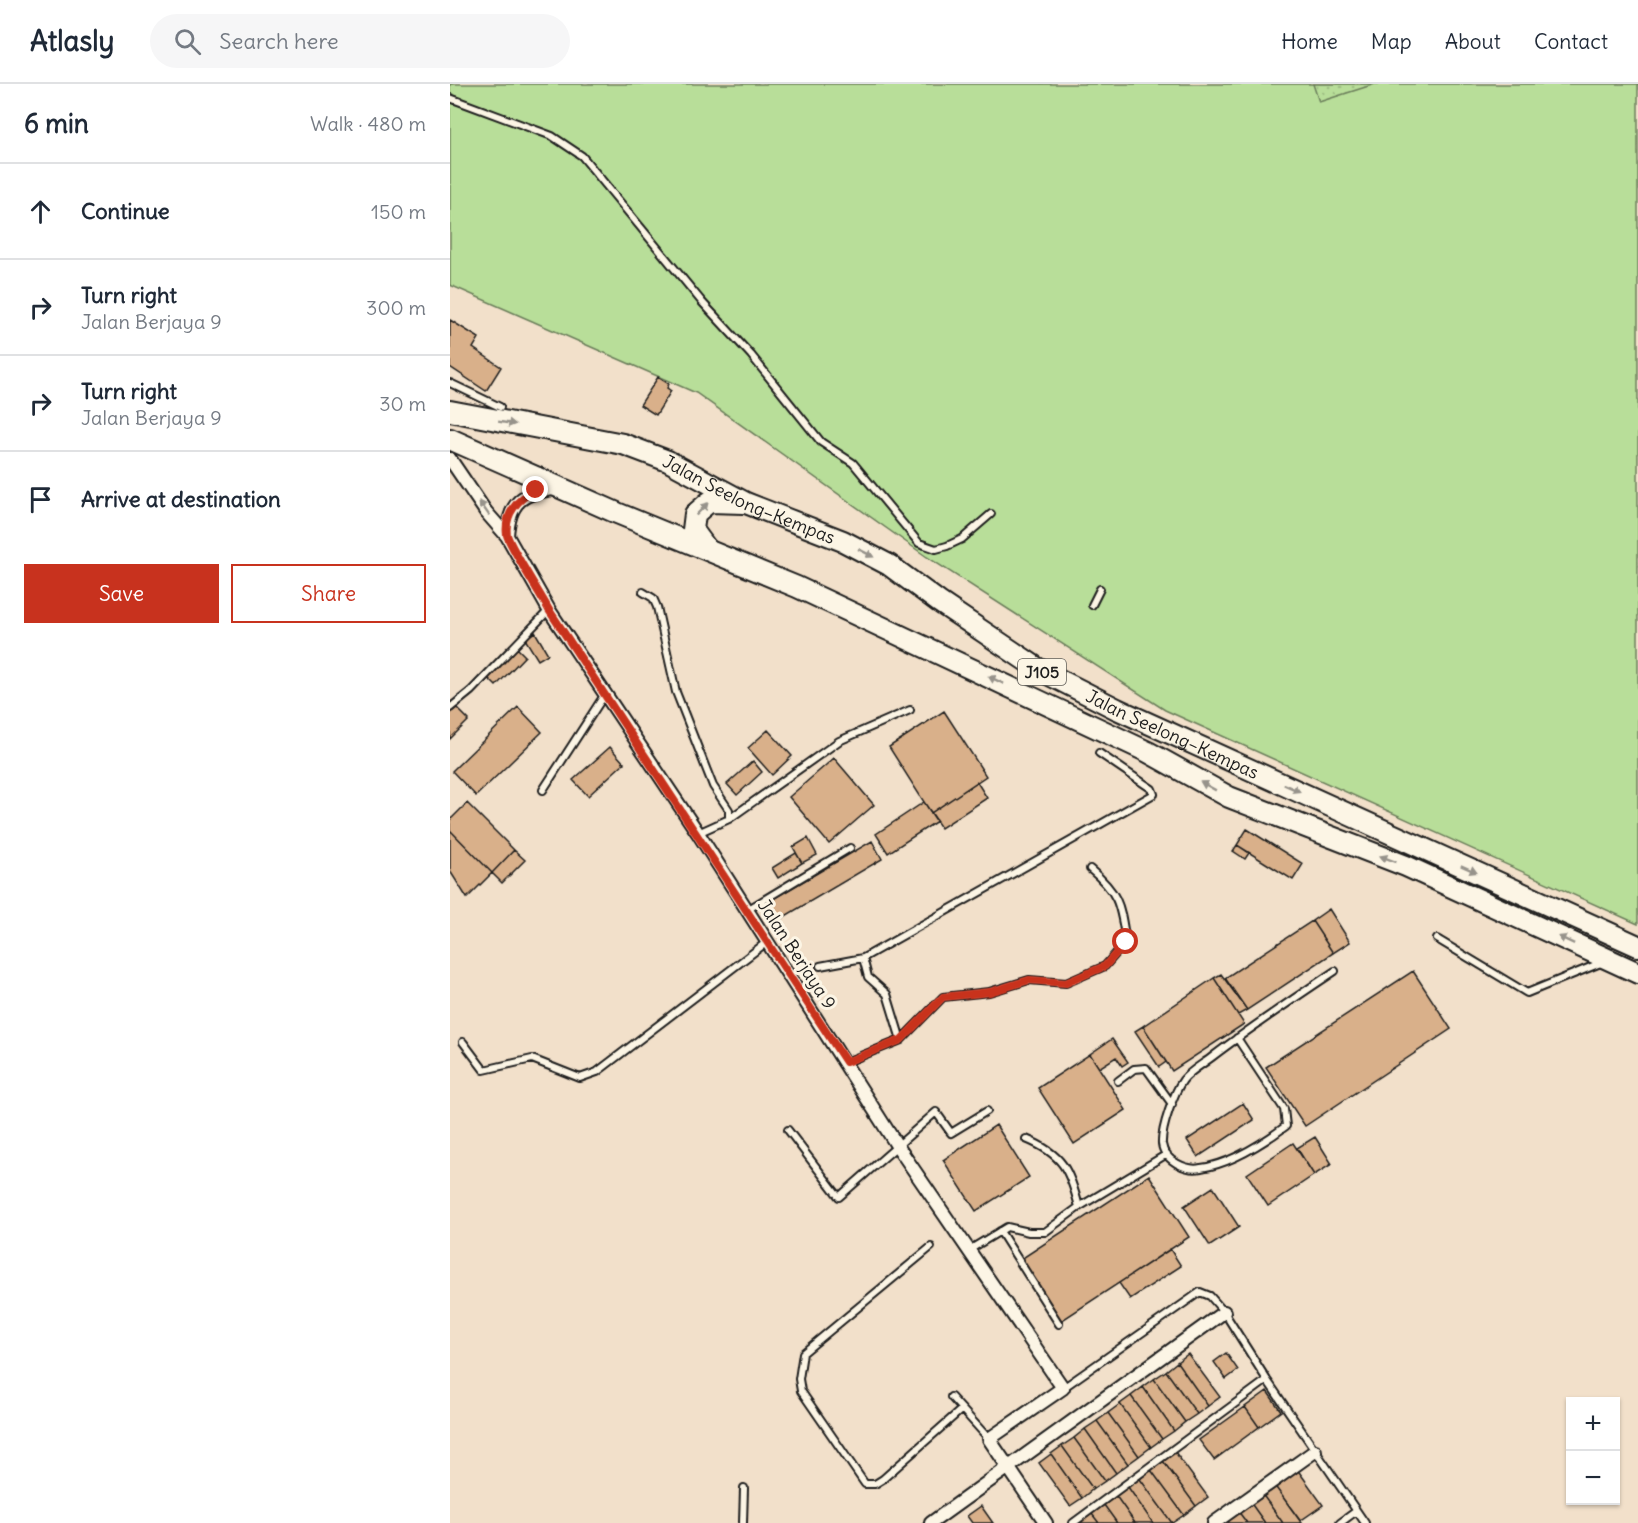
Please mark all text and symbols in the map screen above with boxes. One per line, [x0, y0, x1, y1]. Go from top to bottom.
search box [150, 14, 570, 68]
text: Atlasly [30, 23, 114, 59]
icon: search [171, 25, 204, 58]
text: Search here [219, 27, 339, 55]
text: Home [1281, 28, 1338, 55]
text: Map [1371, 28, 1412, 55]
text: About [1445, 28, 1501, 55]
text: Contact [1534, 28, 1608, 55]
text: 6 min [24, 107, 89, 140]
text: Walk · 480 m [310, 111, 426, 136]
icon: ahead [24, 195, 57, 228]
text: Continue [81, 197, 170, 225]
text: 150 m [371, 199, 426, 224]
text: Turn right [81, 281, 177, 309]
icon: right [24, 291, 57, 324]
text: 300 m [366, 295, 426, 320]
text: Jalan Berjaya 9 [81, 309, 222, 334]
text: Turn right [81, 377, 177, 405]
icon: right [24, 387, 57, 420]
text: 30 m [379, 391, 426, 416]
text: Jalan Berjaya 9 [81, 405, 222, 430]
one-way arrow [498, 419, 517, 428]
street label: Jalan Seelong–Kempas [659, 449, 839, 548]
route end [522, 476, 548, 502]
icon: arrive [24, 483, 57, 516]
text: Arrive at destination [81, 485, 281, 513]
one-way arrow [479, 500, 490, 516]
one-way arrow [695, 502, 709, 516]
one-way arrow [857, 548, 874, 557]
button: Save [24, 564, 219, 623]
button: Share [231, 564, 426, 623]
road number: J105 [1018, 659, 1066, 685]
one-way arrow [988, 675, 1005, 684]
street label: Jalan Seelong–Kempas [1082, 684, 1263, 783]
one-way arrow [1200, 780, 1216, 791]
one-way arrow [1283, 784, 1300, 793]
one-way arrow [1379, 854, 1397, 864]
one-way arrow [1461, 865, 1478, 874]
street label: Jalan Berjaya 9 [753, 895, 841, 1013]
route start [1112, 928, 1138, 954]
one-way arrow [1556, 935, 1574, 945]
map controls [1566, 1397, 1620, 1505]
button: + [1566, 1397, 1620, 1451]
button: − [1566, 1451, 1620, 1505]

